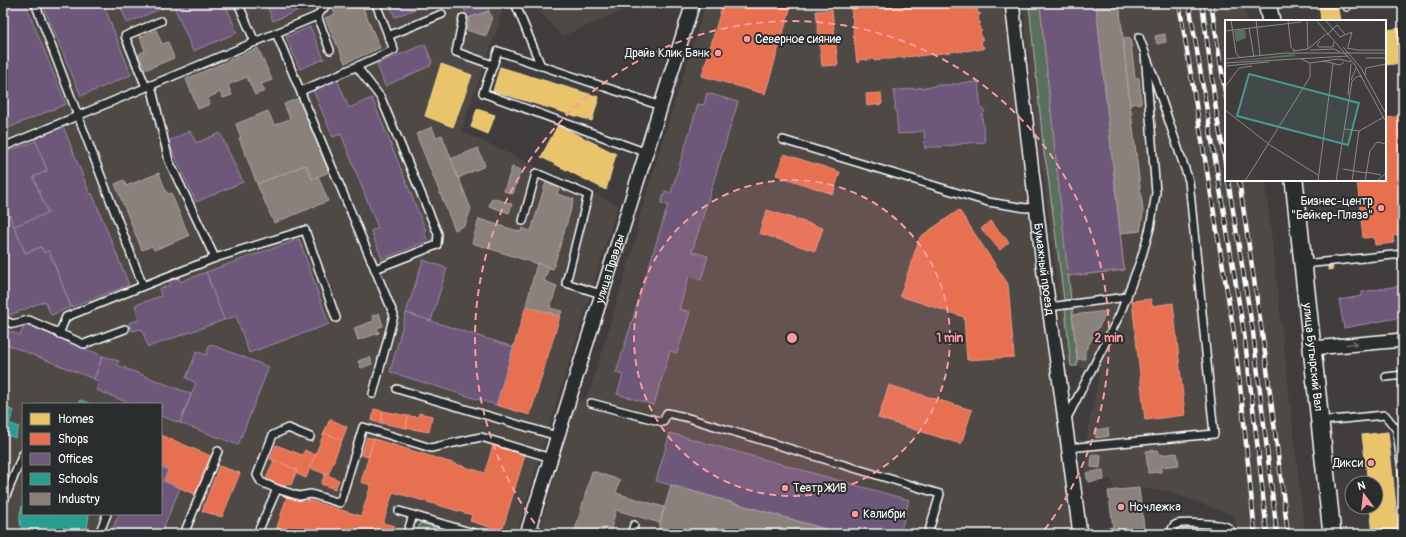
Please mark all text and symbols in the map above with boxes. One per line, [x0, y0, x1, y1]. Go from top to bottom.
inset map [1225, 20, 1386, 181]
place label: Северное сияние [755, 32, 841, 47]
marker: Северное сияние [742, 34, 752, 44]
place label: Драйв Клик Банк [624, 46, 710, 61]
marker: Драйв Клик Банк [713, 48, 723, 58]
place label: Бизнес-центр "Бейкер-Плаза" [1291, 194, 1373, 223]
marker: Бизнес-центр "Бейкер-Плаза" [1376, 203, 1386, 213]
street label: Бумажный проезд [1031, 222, 1058, 317]
street label: улица Правды [592, 232, 628, 306]
street label: улица Бутырский Вал [1300, 301, 1326, 412]
centre of rings [785, 331, 799, 345]
text: 1 min [937, 331, 964, 346]
text: 2 min [1095, 331, 1124, 346]
one-way arrow [1345, 341, 1358, 348]
legend [22, 403, 162, 515]
text: Homes [58, 412, 94, 427]
text: Shops [58, 432, 89, 447]
text: Offices [58, 452, 94, 467]
place label: Дикси [1332, 456, 1364, 471]
marker: Дикси [1366, 458, 1376, 468]
text: Schools [58, 472, 98, 487]
north arrow [1344, 475, 1384, 515]
text: N [1356, 478, 1367, 493]
place label: Театр ЖИВ [793, 481, 847, 496]
marker: Театр ЖИВ [780, 483, 790, 493]
text: Industry [58, 492, 100, 507]
place label: Ночлежка [1129, 500, 1181, 515]
marker: Ночлежка [1116, 502, 1126, 512]
place label: Калибри [863, 507, 906, 522]
marker: Калибри [850, 509, 860, 519]

